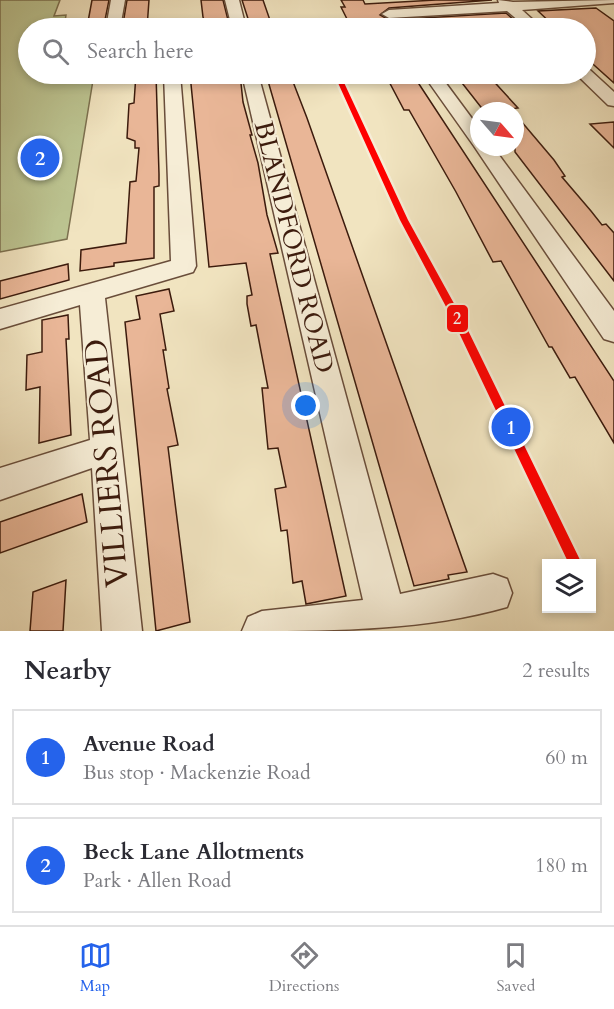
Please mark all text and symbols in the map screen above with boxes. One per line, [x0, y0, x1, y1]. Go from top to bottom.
search box [18, 18, 596, 84]
icon: search [39, 35, 72, 68]
text: Search here [87, 36, 194, 66]
north arrow [470, 102, 524, 156]
street label: BLANDFORD ROAD [246, 117, 342, 377]
pin: 2 [20, 136, 60, 180]
line badge: 2 [446, 304, 469, 333]
text: 2 [453, 308, 461, 330]
street label: VILLIERS ROAD [74, 337, 140, 589]
your location [291, 391, 320, 420]
pin: 1 [492, 404, 530, 450]
map controls [542, 559, 596, 613]
button: layers [542, 559, 596, 613]
text: Nearby [24, 653, 112, 688]
text: 2 results [522, 657, 590, 684]
text: Avenue Road [83, 729, 215, 759]
text: 1 [40, 744, 51, 771]
text: 60 m [545, 744, 588, 771]
text: Bus stop · Mackenzie Road [83, 759, 311, 786]
text: Beck Lane Allotments [83, 837, 304, 867]
text: 2 [40, 852, 51, 879]
text: 180 m [535, 852, 588, 879]
text: Park · Allen Road [83, 867, 231, 894]
tab: Map [79, 939, 112, 997]
tab: Directions [269, 939, 339, 997]
tab: Saved [497, 939, 535, 997]

